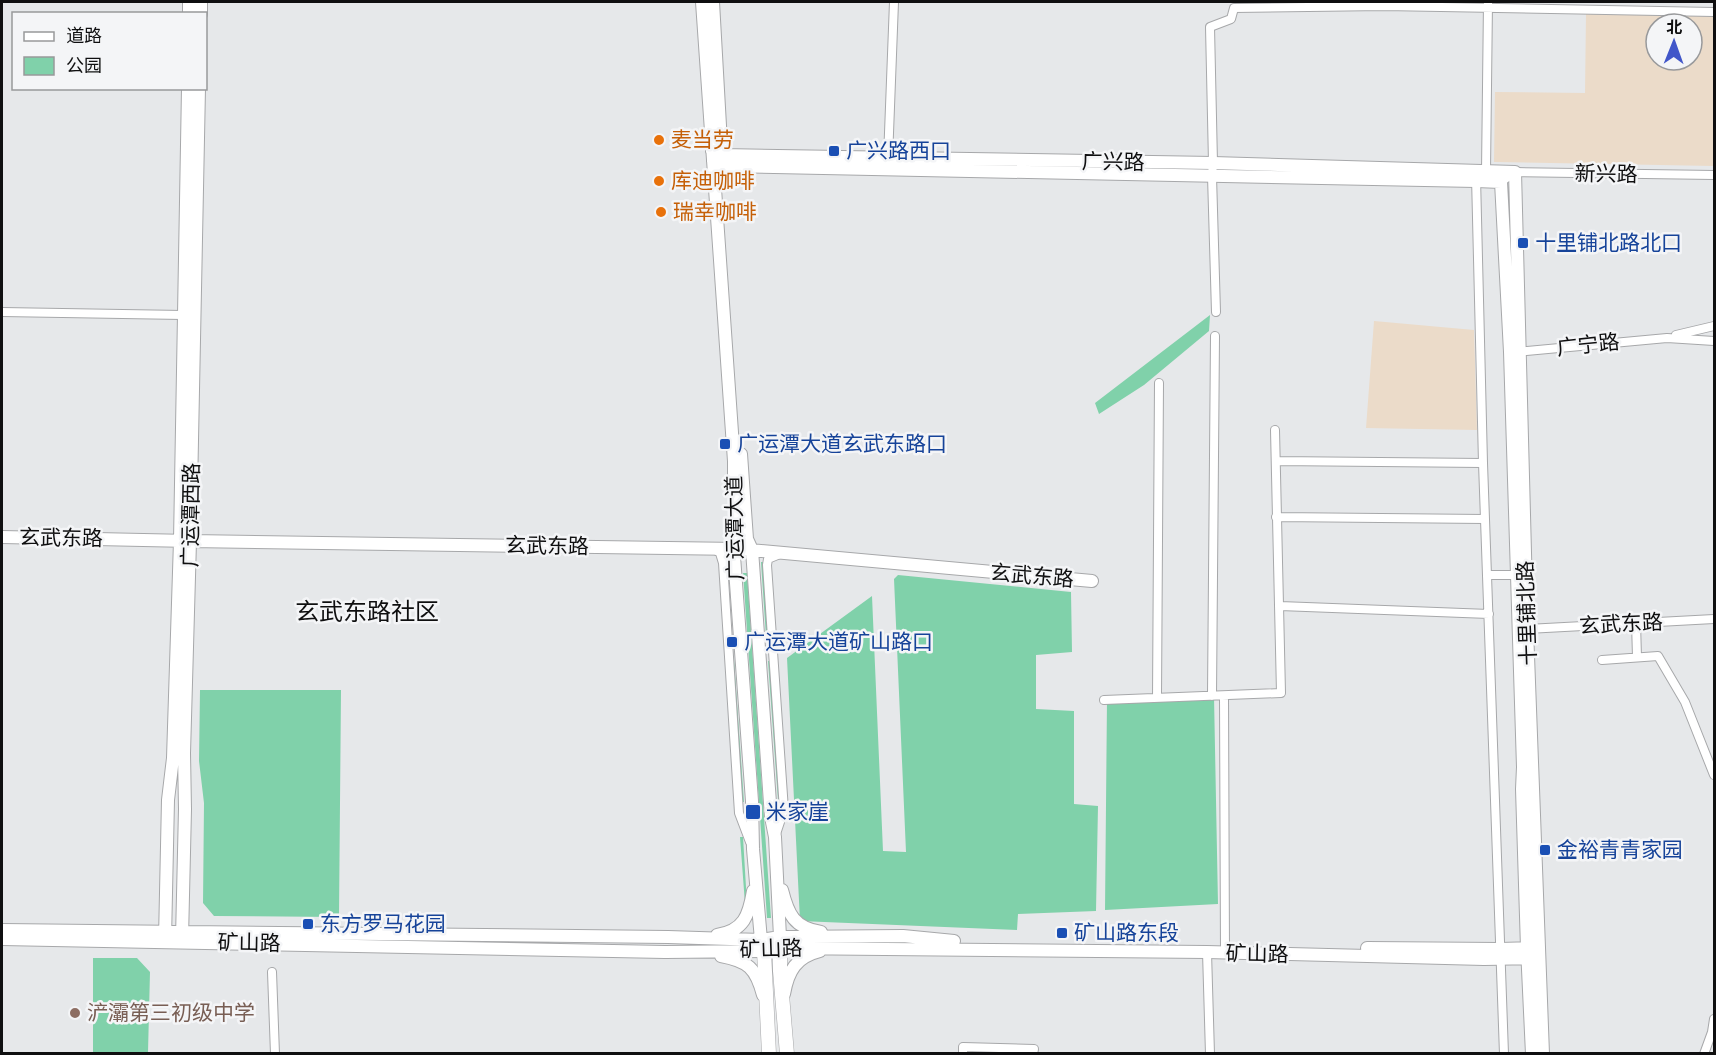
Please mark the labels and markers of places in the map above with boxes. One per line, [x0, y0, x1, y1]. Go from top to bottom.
place label: 麦当劳 [671, 128, 734, 152]
marker: 麦当劳 [652, 133, 666, 147]
place label: 广兴路西口 [846, 139, 951, 163]
marker: 广兴路西口 [827, 144, 841, 158]
place label: 库迪咖啡 [671, 169, 755, 193]
marker: 库迪咖啡 [652, 174, 666, 188]
place label: 瑞幸咖啡 [673, 200, 757, 224]
marker: 瑞幸咖啡 [654, 205, 668, 219]
place label: 十里铺北路北口 [1535, 231, 1682, 255]
marker: 十里铺北路北口 [1516, 236, 1530, 250]
place label: 广运潭大道玄武东路口 [737, 432, 947, 456]
marker: 广运潭大道玄武东路口 [718, 437, 732, 451]
place label: 广运潭大道矿山路口 [744, 630, 933, 654]
marker: 广运潭大道矿山路口 [725, 635, 739, 649]
place label: 米家崖 [766, 800, 829, 824]
marker: 米家崖 [744, 803, 762, 821]
place label: 金裕青青家园 [1557, 838, 1683, 862]
marker: 金裕青青家园 [1538, 843, 1552, 857]
place label: 东方罗马花园 [320, 912, 446, 936]
marker: 东方罗马花园 [301, 917, 315, 931]
place label: 矿山路东段 [1074, 921, 1179, 945]
marker: 矿山路东段 [1055, 926, 1069, 940]
place label: 浐灞第三初级中学 [87, 1001, 255, 1025]
marker: 浐灞第三初级中学 [68, 1006, 82, 1020]

